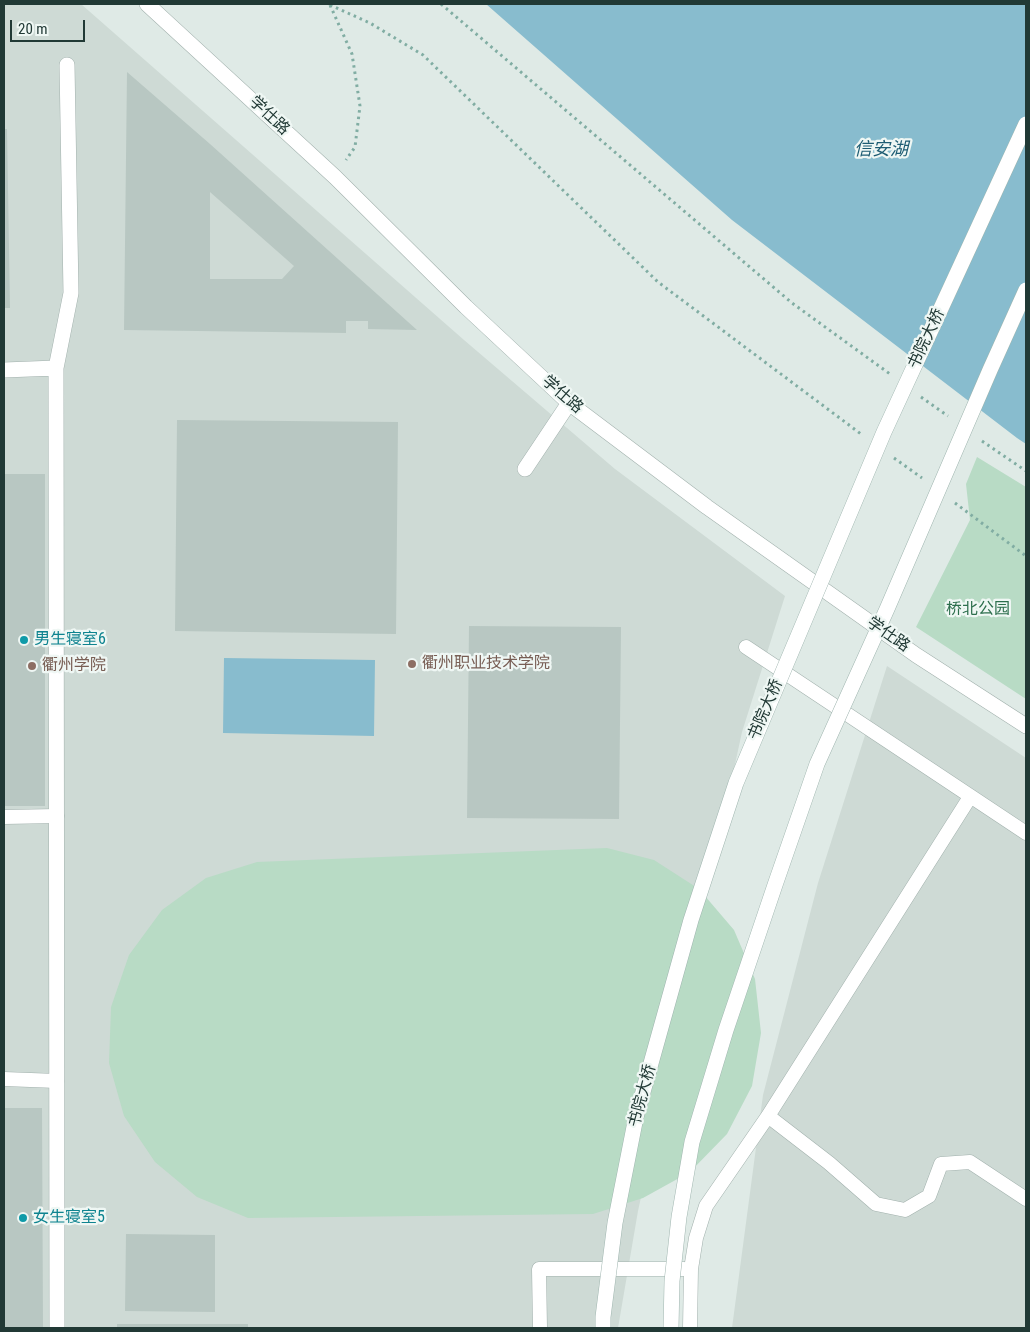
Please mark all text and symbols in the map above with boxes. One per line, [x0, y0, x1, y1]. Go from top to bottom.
scale bar [12, 10, 88, 42]
text: 20 m [18, 20, 48, 38]
street label: 学仕路 [245, 93, 293, 139]
water label: 信安湖 [854, 139, 908, 161]
street label: 书院大桥 [905, 306, 949, 372]
street label: 学仕路 [538, 372, 586, 418]
park label: 桥北公园 [946, 600, 1010, 620]
street label: 学仕路 [863, 613, 913, 657]
place label: 男生寝室6 [34, 630, 106, 650]
marker: 男生寝室6 [18, 634, 30, 646]
place label: 衢州职业技术学院 [422, 654, 550, 674]
place label: 衢州学院 [42, 656, 106, 676]
marker: 衢州职业技术学院 [406, 658, 418, 670]
marker: 衢州学院 [26, 660, 38, 672]
street label: 书院大桥 [745, 677, 787, 743]
street label: 书院大桥 [625, 1063, 661, 1129]
place label: 女生寝室5 [33, 1208, 105, 1228]
marker: 女生寝室5 [17, 1212, 29, 1224]

